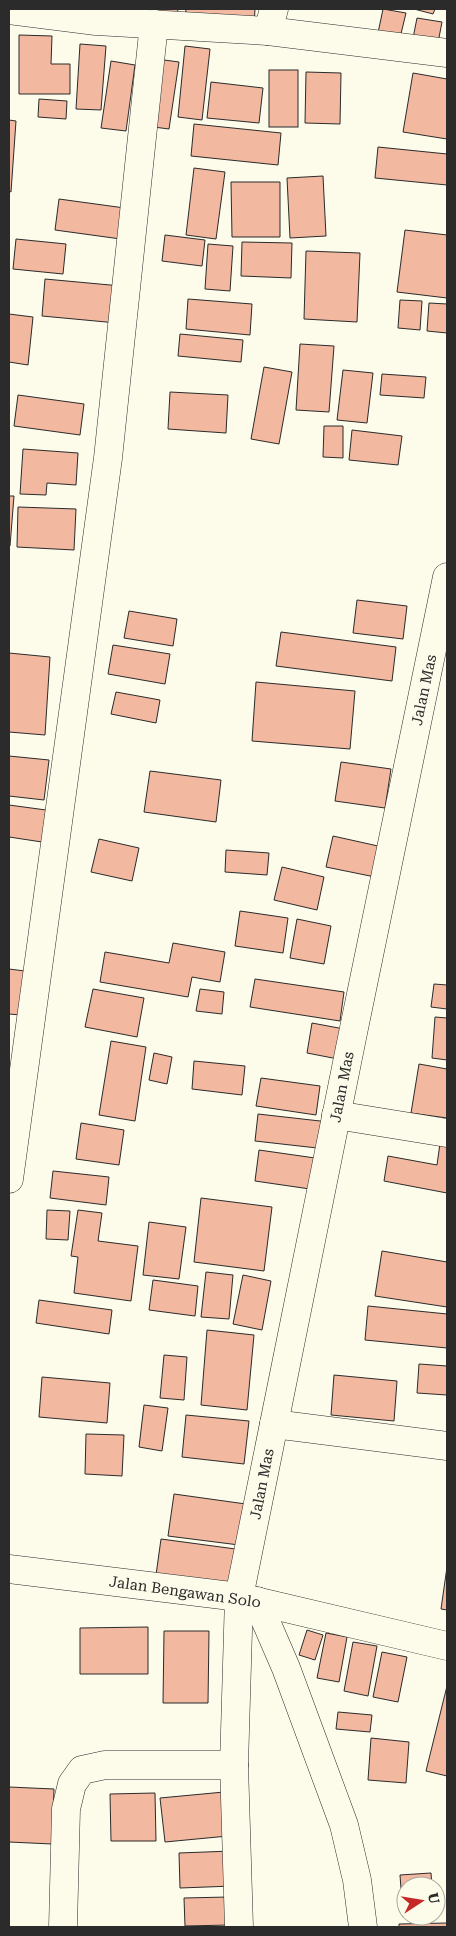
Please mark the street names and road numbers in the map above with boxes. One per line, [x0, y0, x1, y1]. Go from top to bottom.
street label: Jalan Mas [408, 653, 440, 727]
street label: Jalan Mas [326, 1050, 358, 1124]
street label: Jalan Mas [246, 1447, 278, 1521]
street label: Jalan Bengawan Solo [108, 1572, 262, 1612]

